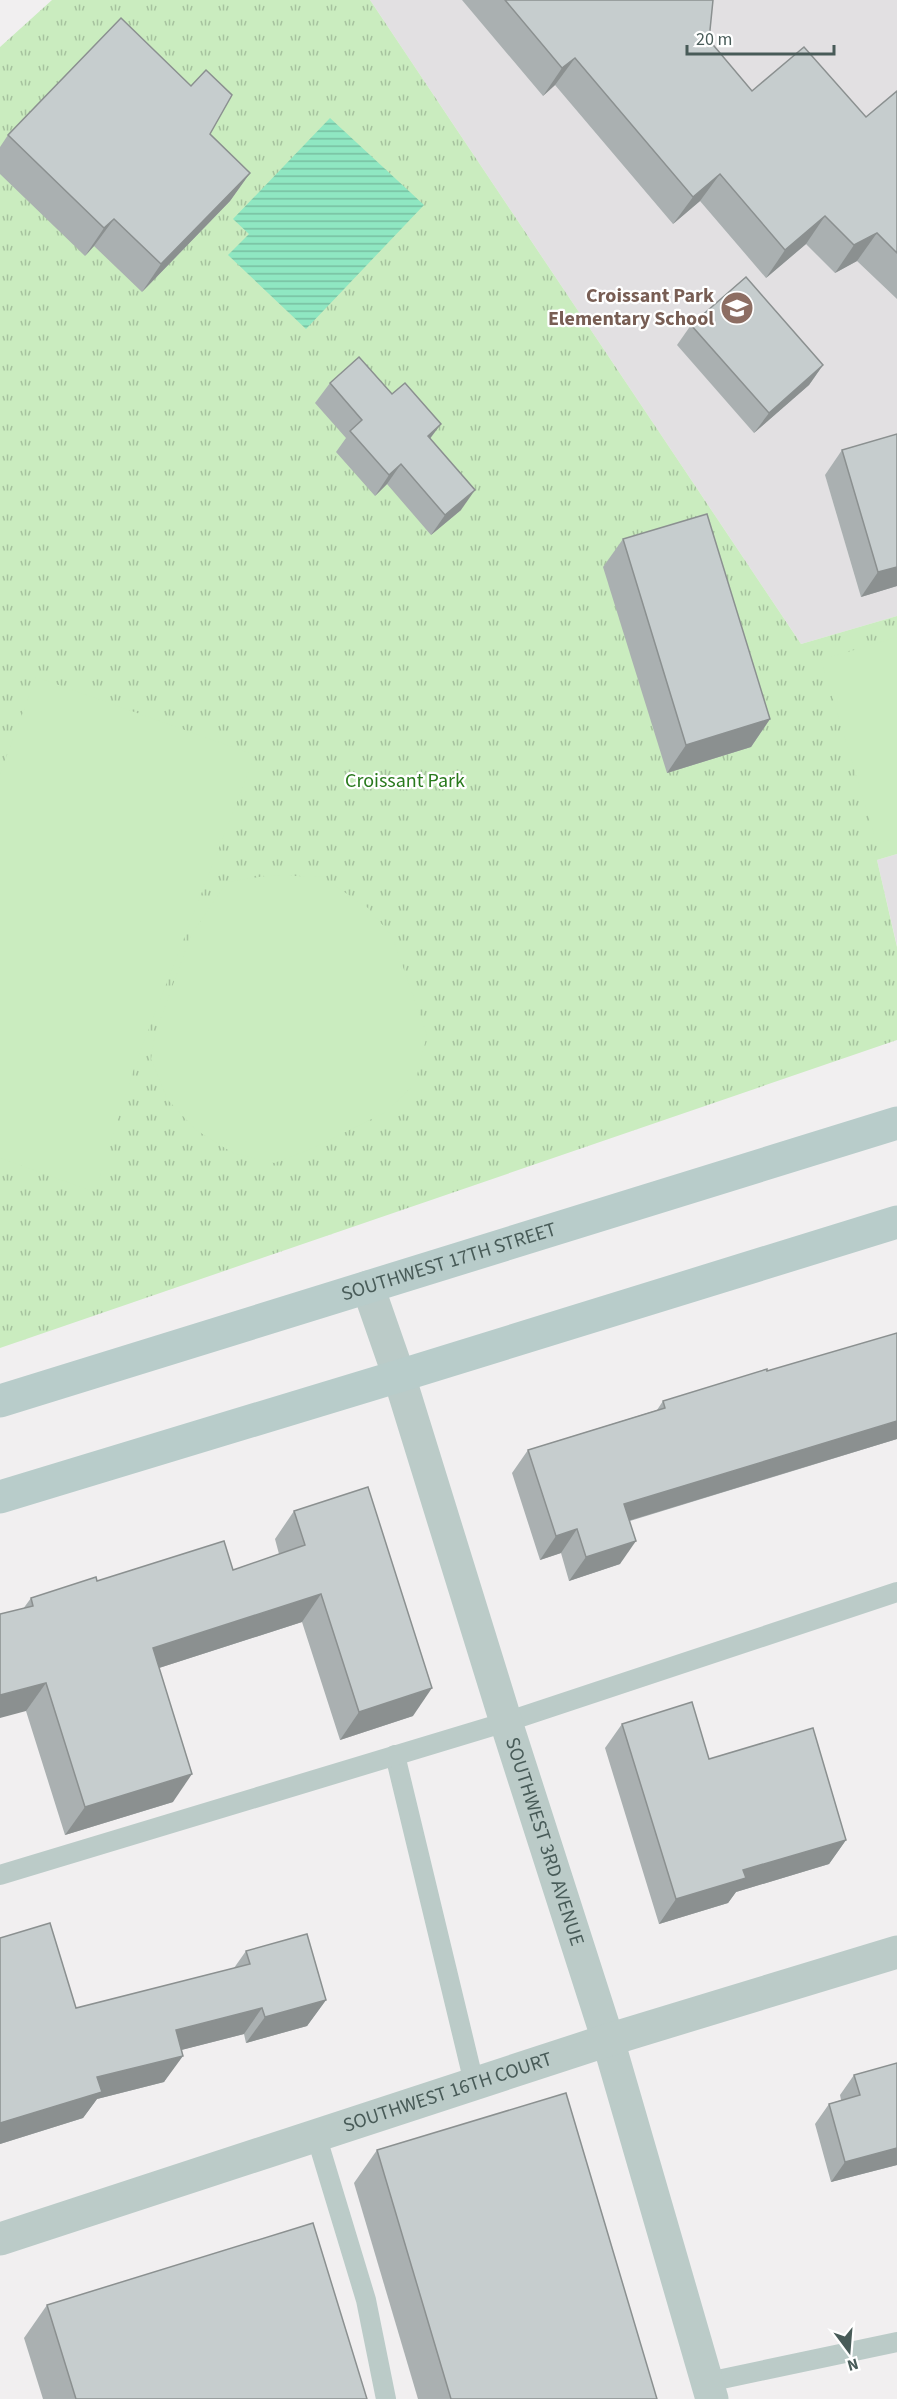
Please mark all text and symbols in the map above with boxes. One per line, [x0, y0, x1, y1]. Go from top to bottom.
scale bar [687, 18, 834, 56]
text: 20 m [696, 27, 732, 52]
place label: Croissant Park Elementary School [548, 282, 714, 333]
school or university icon: Croissant Park Elementary School [719, 290, 755, 326]
park label: Croissant Park [345, 767, 465, 795]
street label: SOUTHWEST 17TH STREET [338, 1215, 560, 1308]
street label: SOUTHWEST 3RD AVENUE [498, 1734, 591, 1949]
street label: SOUTHWEST 16TH COURT [339, 2045, 556, 2140]
north arrow [819, 2321, 879, 2381]
text: N [845, 2352, 861, 2376]

